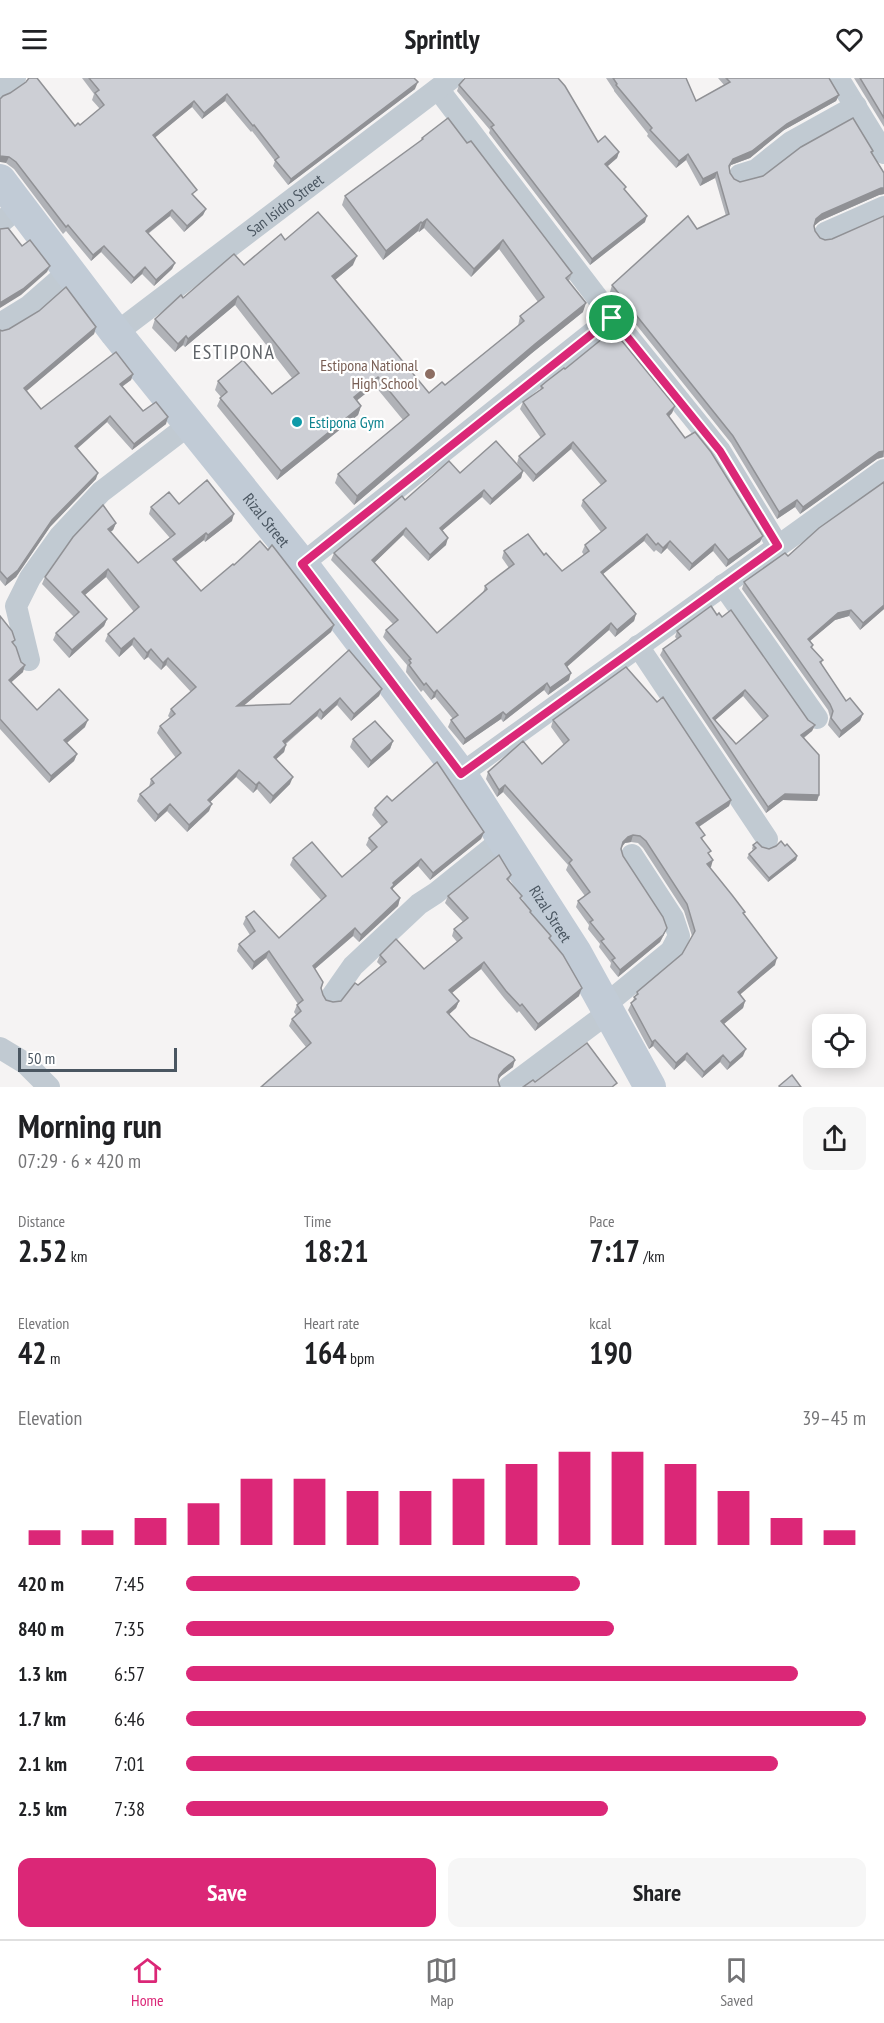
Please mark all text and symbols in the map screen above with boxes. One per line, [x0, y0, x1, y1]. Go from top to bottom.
text: Sprintly [404, 22, 480, 56]
icon: menu [18, 23, 51, 56]
icon: heart [833, 23, 866, 56]
street label: San Isidro Street [243, 169, 328, 240]
pin [586, 292, 637, 343]
icon: arrive [595, 301, 628, 334]
district label: ESTIPONA [193, 339, 275, 365]
place label: Estipona National High School [320, 355, 418, 393]
marker: Estipona National High School [423, 367, 437, 381]
place label: Estipona Gym [309, 412, 384, 432]
marker: Estipona Gym [290, 415, 304, 429]
street label: Rizal Street [239, 489, 295, 551]
street label: Rizal Street [525, 882, 577, 946]
map controls [812, 1014, 866, 1068]
button: locate [812, 1014, 866, 1068]
scale bar [18, 1045, 177, 1073]
text: 50 m [27, 1048, 55, 1068]
text: Morning run [18, 1104, 162, 1147]
button: share [803, 1107, 866, 1170]
text: 07:29 · 6 × 420 m [18, 1148, 141, 1174]
text: Distance [18, 1211, 65, 1231]
text: Time [304, 1211, 331, 1231]
text: Pace [589, 1211, 615, 1231]
text: 2.52 [18, 1231, 67, 1270]
text: 18:21 [304, 1231, 369, 1270]
text: 7:17 [589, 1231, 640, 1270]
text: km [67, 1246, 87, 1266]
text: /km [640, 1246, 665, 1266]
text: Elevation [18, 1313, 69, 1333]
text: Heart rate [304, 1313, 359, 1333]
text: kcal [589, 1313, 611, 1333]
text: 42 [18, 1333, 47, 1372]
text: 164 [304, 1333, 347, 1372]
text: 190 [589, 1333, 632, 1372]
text: m [47, 1348, 61, 1368]
text: bpm [347, 1348, 374, 1368]
text: Elevation [18, 1405, 82, 1431]
text: 39–45 m [802, 1405, 866, 1431]
text: 420 m [18, 1571, 64, 1597]
text: 7:45 [114, 1571, 145, 1597]
text: 840 m [18, 1616, 64, 1642]
text: 7:35 [114, 1616, 145, 1642]
text: 1.3 km [18, 1661, 67, 1687]
text: 6:57 [114, 1661, 145, 1687]
text: 1.7 km [18, 1706, 66, 1732]
text: 6:46 [114, 1706, 145, 1732]
text: 2.1 km [18, 1751, 67, 1777]
text: 7:01 [114, 1751, 145, 1777]
text: 2.5 km [18, 1796, 67, 1822]
text: 7:38 [114, 1796, 145, 1822]
button: Save [18, 1858, 436, 1927]
button: Share [448, 1858, 866, 1927]
tab: Home [131, 1954, 164, 2010]
tab: Map [425, 1954, 458, 2010]
tab: Saved [720, 1954, 753, 2010]

